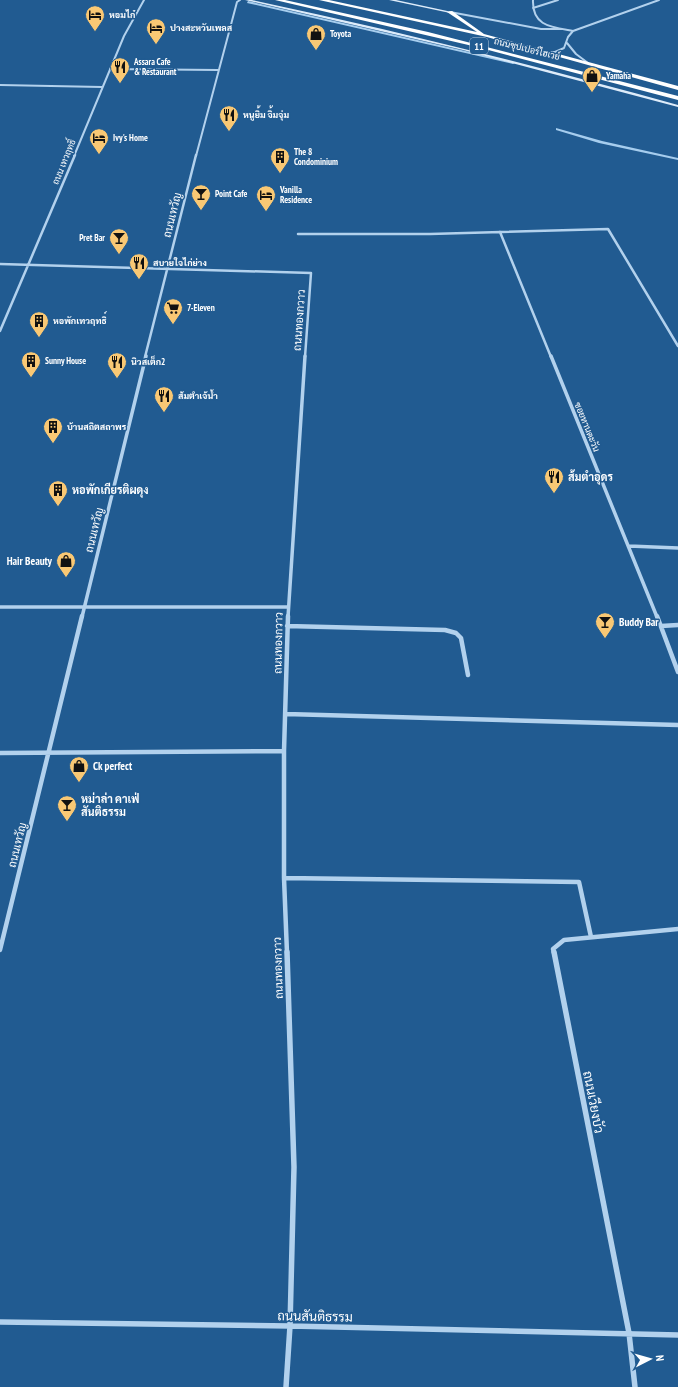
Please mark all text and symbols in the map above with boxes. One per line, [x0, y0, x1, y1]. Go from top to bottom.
hotel icon: หอมไก๋ [84, 4, 106, 32]
place label: หอมไก๋ [109, 9, 136, 20]
hotel icon: ปางสะหวันเพลส [145, 17, 167, 45]
place label: ปางสะหวันเพลส [170, 22, 233, 33]
shop icon: Toyota [305, 23, 327, 51]
place label: Toyota [330, 28, 351, 39]
street label: ถนนซุปเปอร์ไฮเวย์ [493, 35, 561, 63]
road number: 11 [470, 38, 488, 54]
restaurant icon: Assara Cafe & Restaurant [109, 56, 131, 84]
place label: Assara Cafe & Restaurant [133, 56, 177, 77]
shop icon: Yamaha [581, 65, 603, 93]
place label: Yamaha [605, 70, 631, 81]
restaurant icon: หนูยิ้ม จิ้มจุ่ม [218, 104, 240, 132]
place label: หนูยิ้ม จิ้มจุ่ม [243, 105, 289, 121]
hotel icon: Ivy's Home [88, 127, 110, 155]
place label: Ivy's Home [113, 132, 148, 143]
street label: ถนน เทวฤทธิ์ [46, 136, 78, 186]
building icon: The 8 Condominium [269, 146, 291, 174]
place label: The 8 Condominium [294, 146, 338, 167]
bar icon: Point Cafe [190, 183, 212, 211]
hotel icon: Vanilla Residence [255, 184, 277, 212]
place label: Vanilla Residence [279, 184, 312, 205]
place label: Point Cafe [215, 188, 248, 199]
street label: ถนนเทวัญ [160, 191, 184, 239]
bar icon: Pret Bar [108, 227, 130, 255]
place label: Pret Bar [79, 232, 105, 243]
restaurant icon: สบายใจไก่ย่าง [128, 252, 150, 280]
place label: สบายใจไก่ย่าง [153, 257, 207, 268]
street label: ถนนทองกวาว [290, 289, 308, 351]
supermarket icon: 7-Eleven [162, 297, 184, 325]
place label: 7-Eleven [187, 302, 215, 313]
building icon: หอพักเทวฤทธิ์ [28, 310, 50, 338]
place label: หอพักเทวฤทธิ์ [53, 311, 107, 326]
building icon: Sunny House [20, 350, 42, 378]
restaurant icon: นิวสเต็ก2 [106, 351, 128, 379]
place label: Sunny House [45, 355, 86, 366]
place label: นิวสเต็ก2 [131, 355, 165, 367]
restaurant icon: ส้มตำเจ้น้ำ [153, 385, 175, 413]
place label: ส้มตำเจ้น้ำ [178, 389, 218, 401]
street label: ซอยทานตะวัน [573, 400, 603, 453]
building icon: บ้านสถิตสถาพร [42, 416, 64, 444]
place label: บ้านสถิตสถาพร [67, 421, 127, 432]
restaurant icon: ส้มตำอุดร [543, 466, 565, 494]
place label: ส้มตำอุดร [568, 469, 613, 485]
building icon: หอพักเกียรติผดุง [47, 479, 69, 507]
place label: หอพักเกียรติผดุง [72, 482, 149, 498]
street label: ถนนเทวัญ [82, 506, 106, 554]
shop icon: Hair Beauty [55, 550, 77, 578]
place label: Hair Beauty [7, 554, 53, 568]
bar icon: Buddy Bar [594, 611, 616, 639]
street label: ถนนทองกวาว [270, 612, 286, 674]
place label: Buddy Bar [619, 615, 659, 629]
shop icon: Ck perfect [68, 755, 90, 783]
place label: Ck perfect [93, 759, 133, 773]
place label: หม่าล่า คาเฟ่ สันติธรรม [81, 792, 139, 819]
bar icon: หม่าล่า คาเฟ่ สันติธรรม [56, 794, 78, 822]
street label: ถนนเทวัญ [5, 821, 29, 869]
street label: ถนนทองกวาว [270, 937, 286, 999]
street label: ถนนเวียงบัว [579, 1069, 609, 1135]
street label: ถนนสันติธรรม [277, 1307, 353, 1326]
north arrow [630, 1339, 670, 1379]
text: N [653, 1354, 667, 1362]

